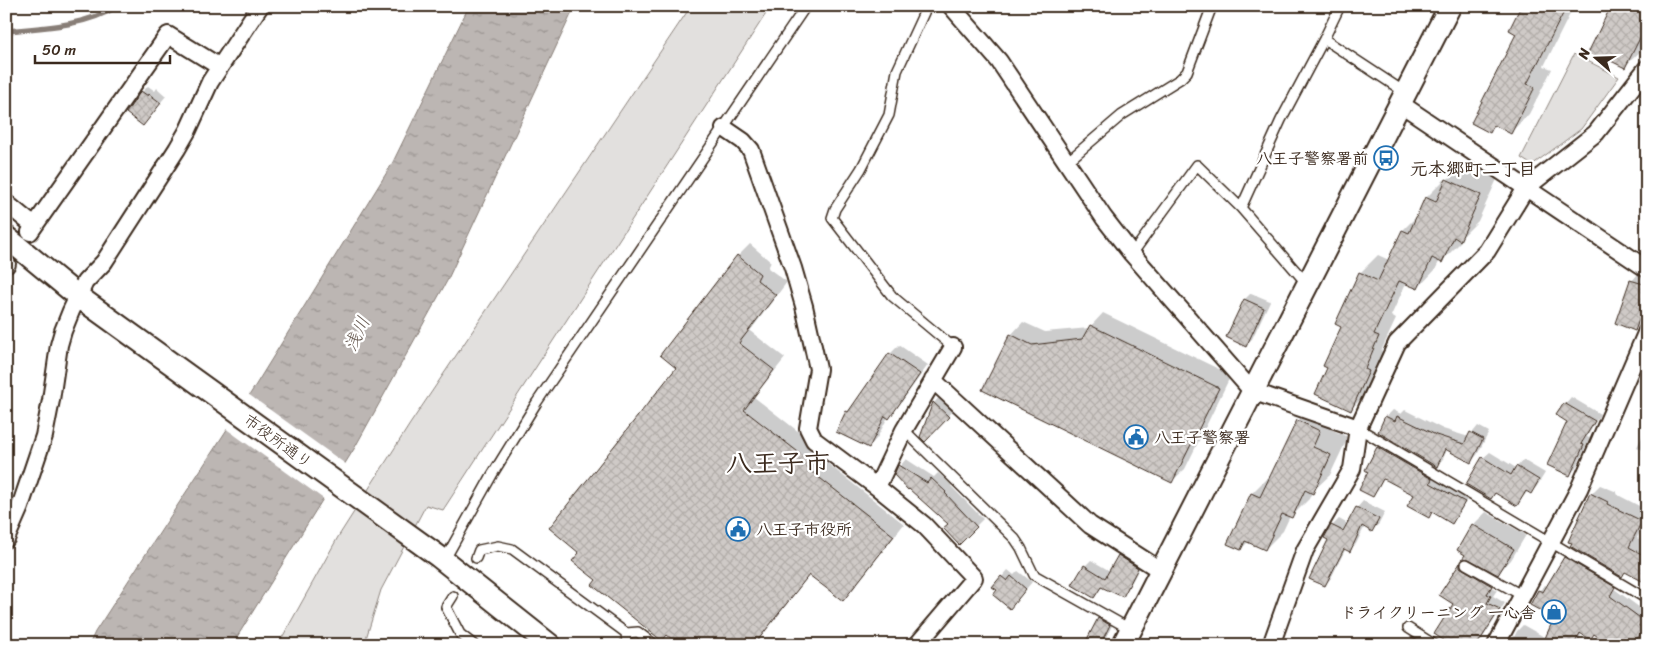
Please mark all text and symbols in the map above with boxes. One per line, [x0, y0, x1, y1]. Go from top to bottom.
scale bar [35, 32, 170, 64]
north arrow [1570, 32, 1620, 82]
text: 50 m [42, 37, 77, 63]
text: N [1571, 45, 1598, 63]
place label: 八王子警察署前 [1256, 144, 1368, 173]
bus stop icon: 八王子警察署前 [1373, 145, 1399, 171]
district label: 元本郷町二丁目 [1410, 153, 1536, 185]
water label: 浅川 [335, 311, 379, 357]
street label: 市役所通り [237, 406, 319, 476]
place label: 八王子警察署 [1154, 423, 1250, 452]
public building icon: 八王子警察署 [1123, 424, 1149, 450]
district label: 八王子市 [726, 440, 830, 486]
place label: 八王子市役所 [756, 515, 852, 544]
public building icon: 八王子市役所 [725, 516, 751, 542]
place label: ドライクリーニング 一心舎 [1340, 598, 1536, 627]
shop icon: ドライクリーニング 一心舎 [1541, 599, 1567, 625]

